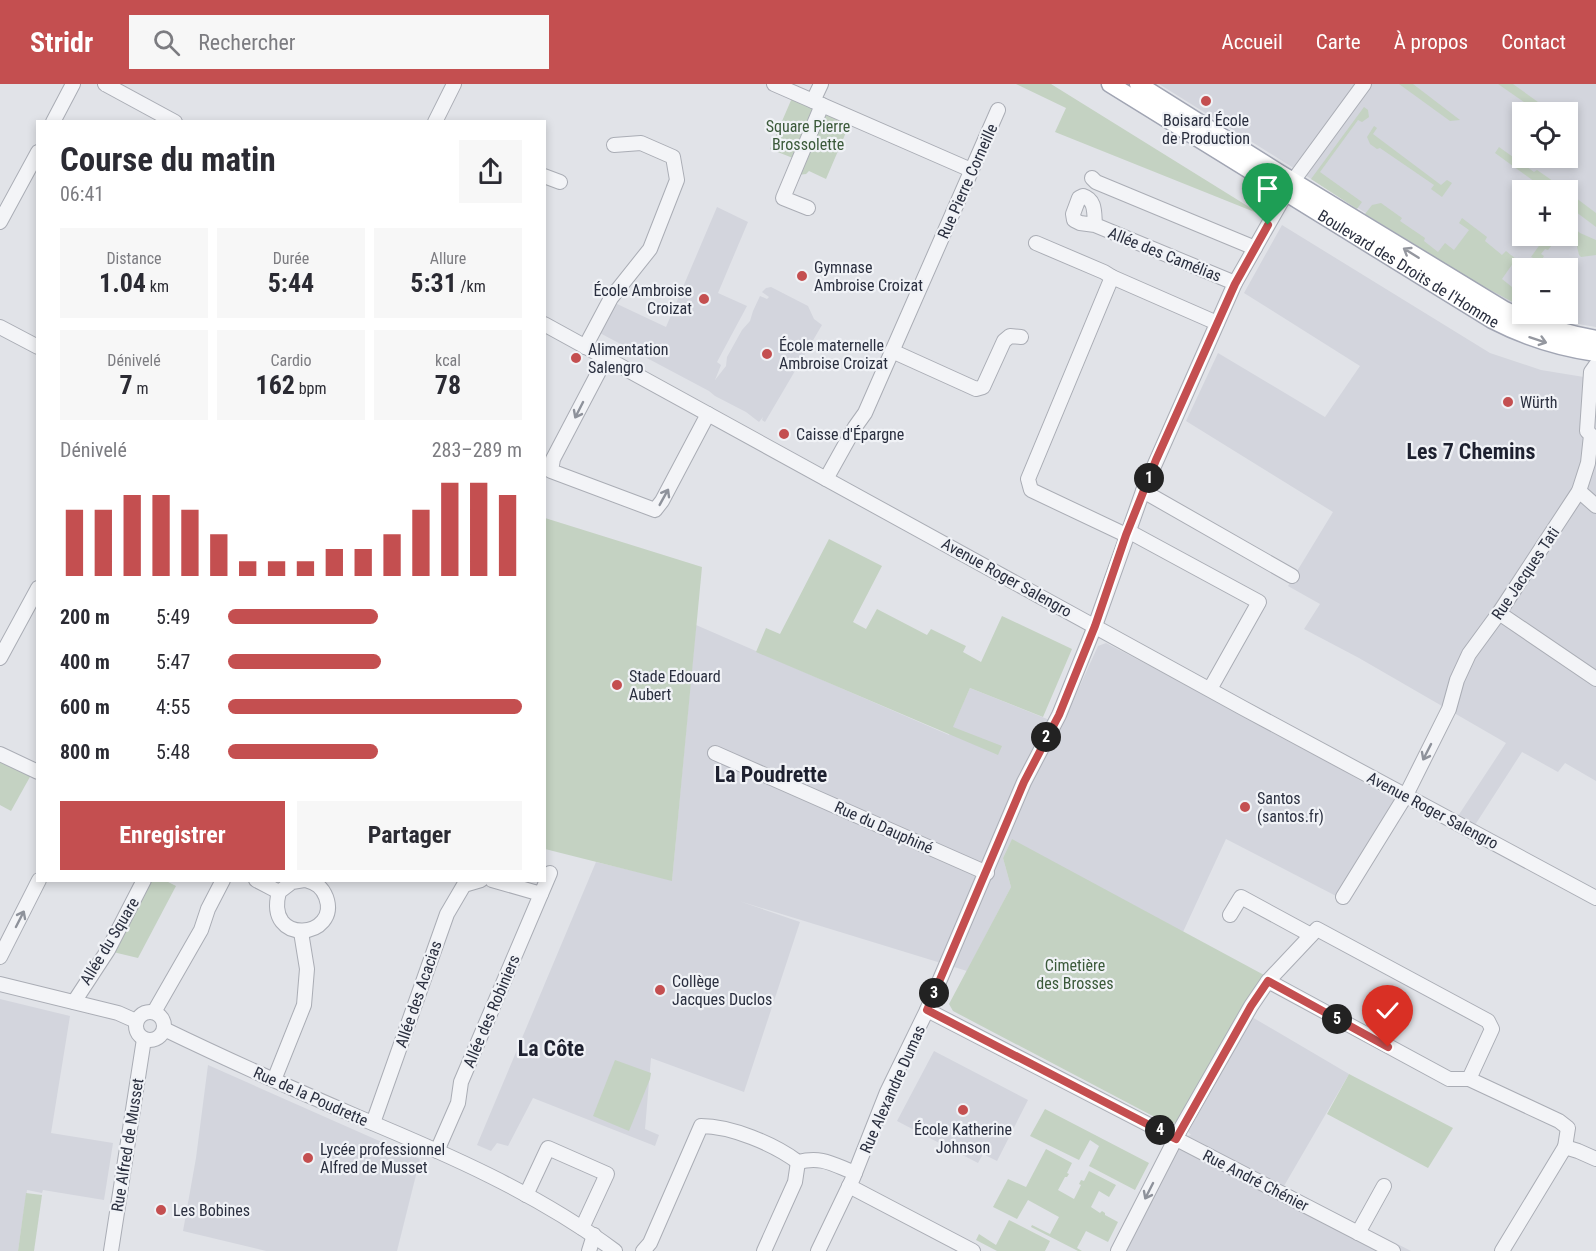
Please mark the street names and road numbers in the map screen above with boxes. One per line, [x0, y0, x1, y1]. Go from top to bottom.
street label: Rue Pierre Corneille [934, 121, 1001, 242]
street label: Boulevard des Droits de l'Homme [1314, 206, 1502, 332]
street label: Allée des Camélias [1106, 223, 1224, 286]
street label: Rue Jacques Tati [1487, 523, 1563, 623]
street label: Avenue Roger Salengro [938, 534, 1075, 621]
street label: Avenue Roger Salengro [1364, 768, 1502, 853]
street label: Rue du Dauphiné [832, 797, 936, 858]
street label: Allée du Square [76, 894, 143, 988]
street label: Allée des Acacias [391, 938, 446, 1050]
street label: Allée des Robiniers [459, 952, 524, 1071]
street label: Rue Alexandre Dumas [856, 1022, 929, 1156]
street label: Rue de la Poudrette [251, 1063, 371, 1130]
street label: Rue Alfred de Musset [108, 1077, 147, 1213]
street label: Rue André Chénier [1200, 1146, 1312, 1215]

